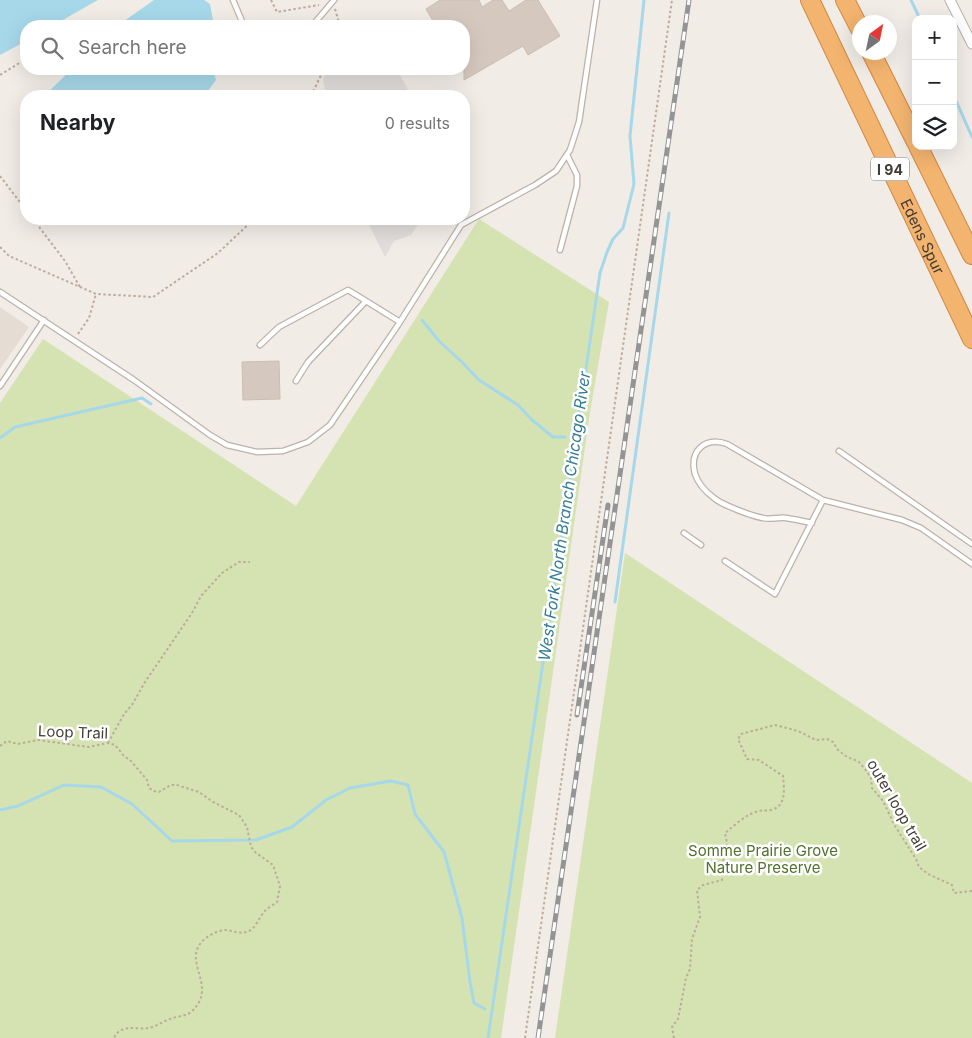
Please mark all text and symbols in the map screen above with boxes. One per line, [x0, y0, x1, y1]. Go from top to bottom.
north arrow [852, 15, 897, 60]
map controls [912, 15, 957, 150]
button: + [912, 15, 957, 60]
search box [20, 20, 470, 75]
icon: search [38, 34, 66, 62]
text: Search here [78, 36, 187, 59]
button: − [912, 60, 957, 105]
button: layers [912, 105, 957, 150]
text: Nearby [40, 110, 115, 135]
text: 0 results [385, 113, 450, 133]
road number: I 94 [871, 157, 909, 180]
street label: Edens Spur [897, 196, 949, 277]
water label: West Fork North Branch Chicago River [534, 369, 594, 662]
street label: Loop Trail [38, 721, 108, 743]
street label: outer loop trail [863, 756, 931, 854]
park label: Somme Prairie Grove Nature Preserve [688, 841, 838, 877]

